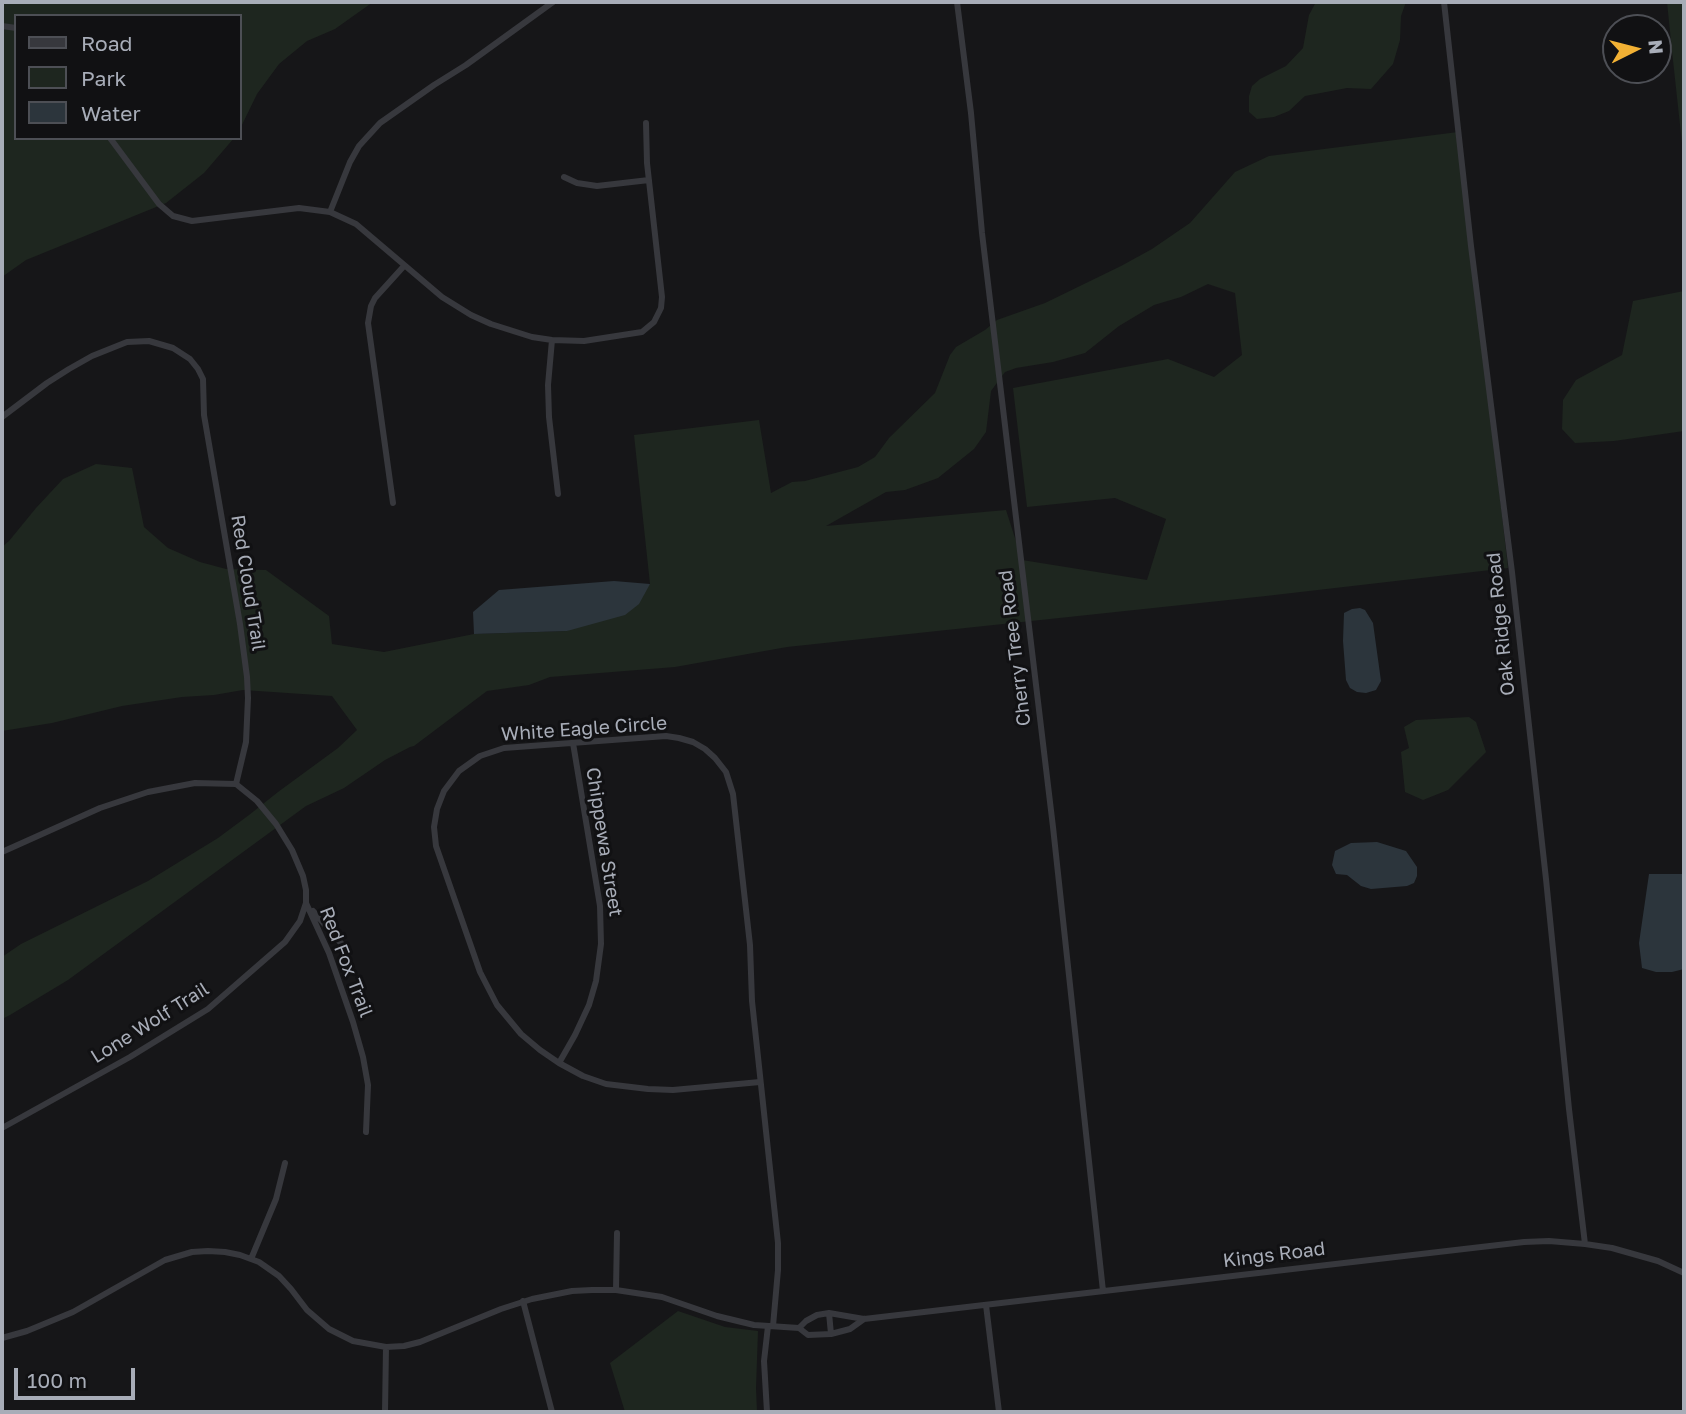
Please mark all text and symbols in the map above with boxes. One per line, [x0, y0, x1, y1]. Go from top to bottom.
legend [14, 14, 242, 140]
north arrow [1602, 14, 1672, 84]
text: Road [81, 30, 132, 56]
text: N [1644, 39, 1669, 55]
text: Park [81, 65, 126, 91]
text: Water [81, 100, 141, 126]
street label: Red Cloud Trail [226, 513, 270, 653]
street label: Oak Ridge Road [1482, 551, 1520, 697]
street label: Cherry Tree Road [994, 569, 1036, 727]
street label: White Eagle Circle [500, 712, 668, 746]
street label: Chippewa Street [581, 766, 627, 918]
street label: Red Fox Trail [314, 903, 378, 1021]
street label: Lone Wolf Trail [87, 978, 213, 1068]
street label: Kings Road [1222, 1237, 1326, 1273]
scale bar [18, 1354, 138, 1398]
text: 100 m [27, 1367, 87, 1393]

